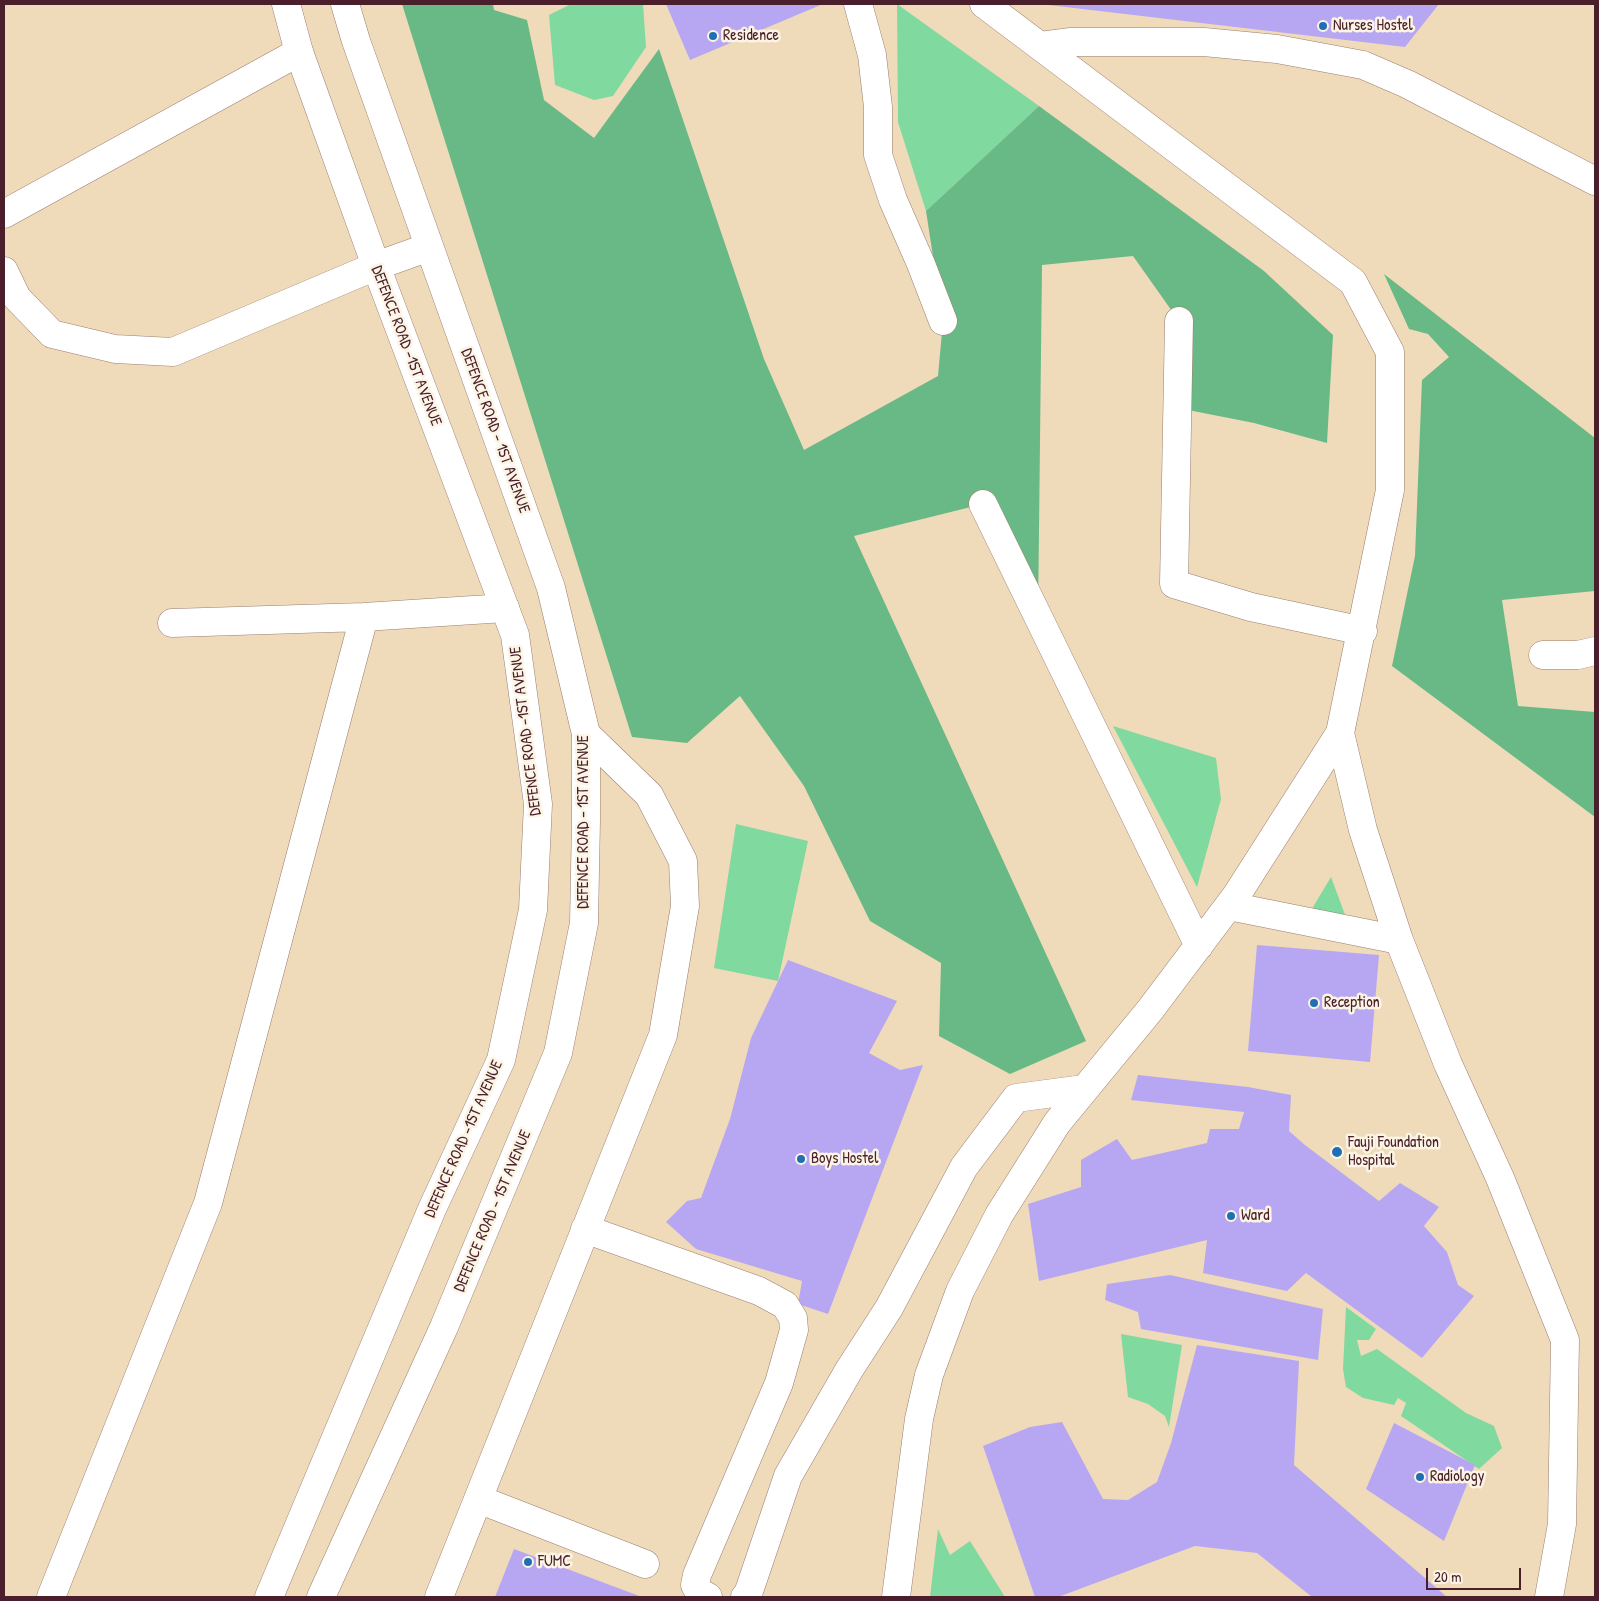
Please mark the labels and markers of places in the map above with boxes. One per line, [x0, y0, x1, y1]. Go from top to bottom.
place label: Nurses Hostel [1333, 16, 1413, 36]
marker: Nurses Hostel [1317, 20, 1329, 32]
place label: Residence [723, 26, 779, 46]
marker: Residence [707, 30, 719, 42]
place label: Reception [1324, 993, 1380, 1013]
marker: Reception [1308, 997, 1320, 1009]
place label: Fauji Foundation Hospital [1348, 1133, 1439, 1171]
marker: Fauji Foundation Hospital [1330, 1145, 1344, 1159]
place label: Boys Hostel [811, 1149, 878, 1169]
marker: Boys Hostel [795, 1153, 807, 1165]
place label: Ward [1241, 1206, 1270, 1226]
marker: Ward [1225, 1210, 1237, 1222]
place label: Radiology [1430, 1467, 1484, 1487]
marker: Radiology [1414, 1471, 1426, 1483]
place label: FUMC [538, 1552, 571, 1572]
marker: FUMC [522, 1556, 534, 1568]

